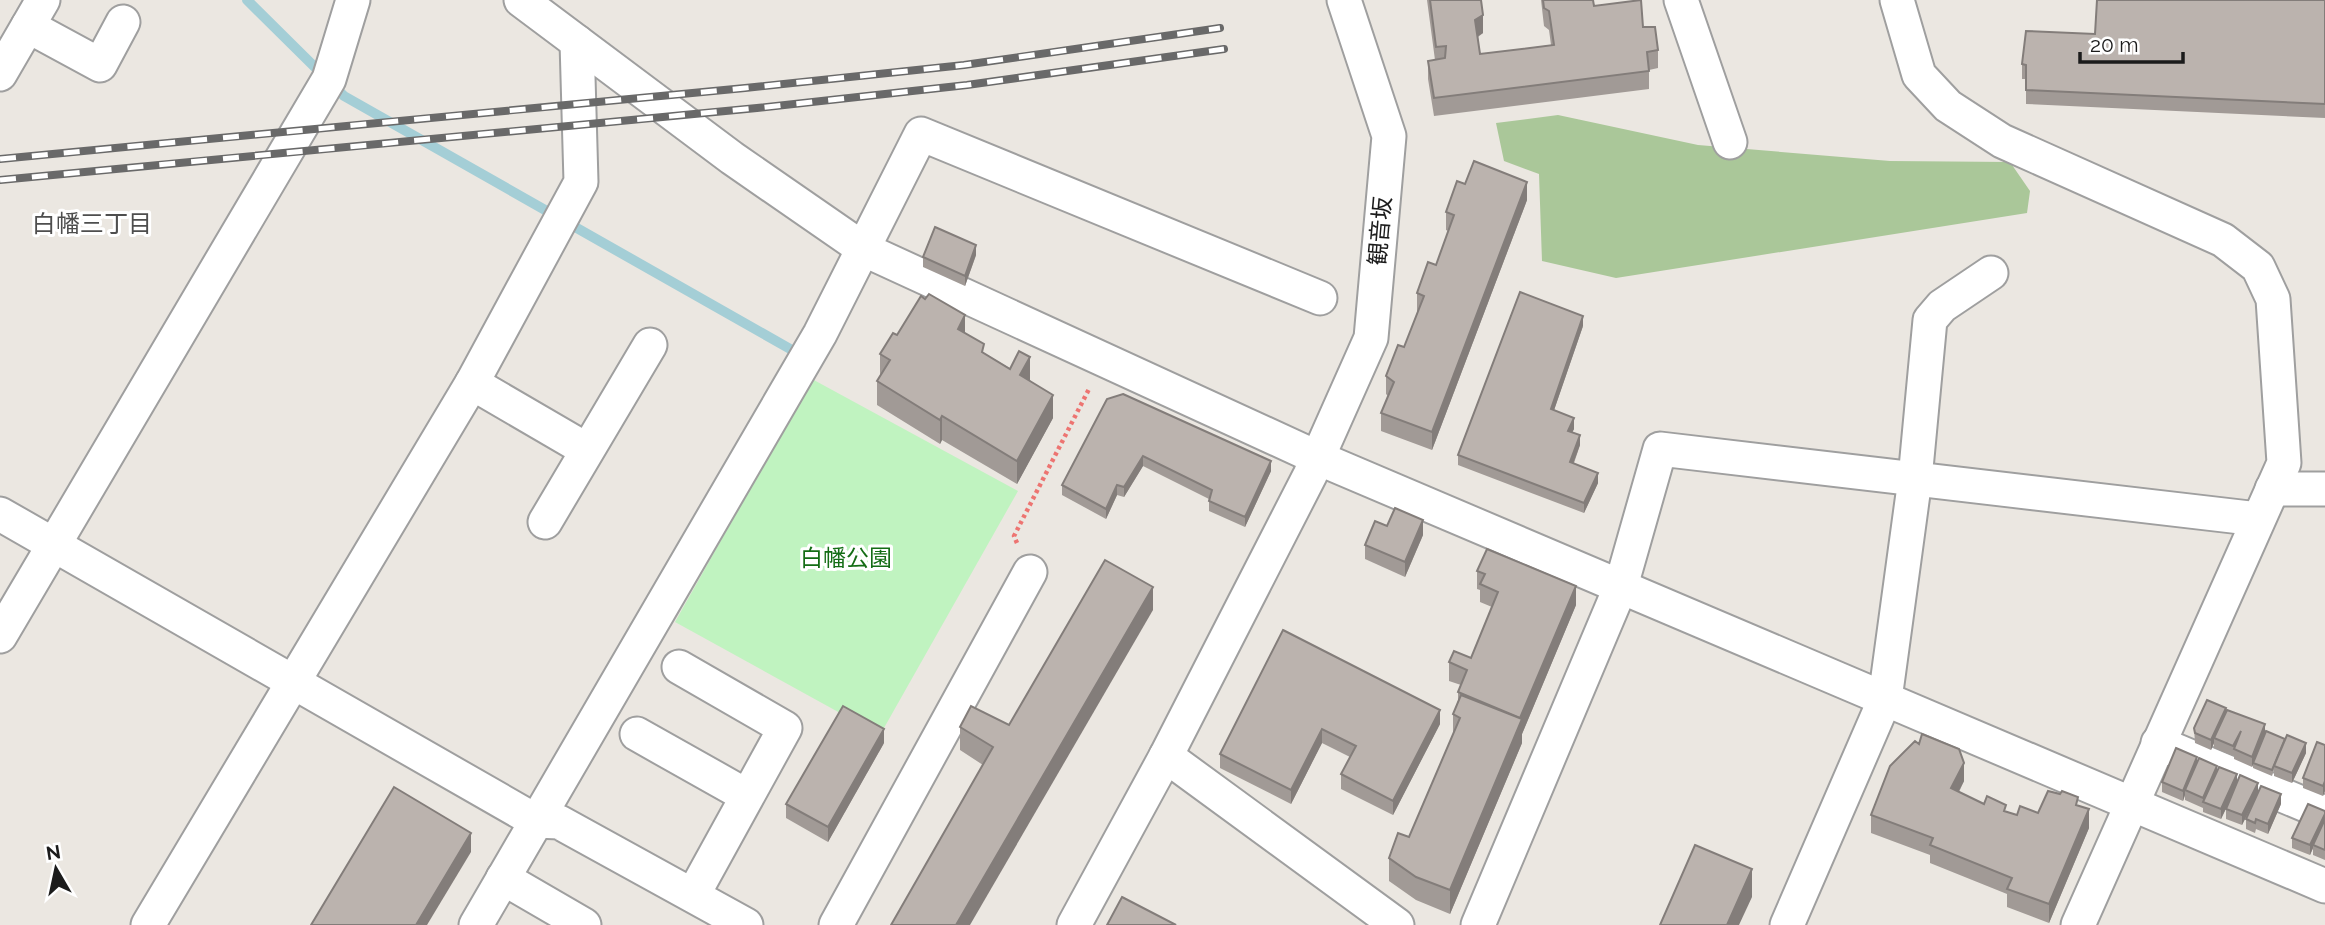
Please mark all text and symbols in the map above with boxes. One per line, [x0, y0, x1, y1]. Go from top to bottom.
scale bar [2080, 21, 2183, 65]
text: 20 m [2090, 32, 2138, 57]
street label: 観音坂 [1363, 195, 1396, 267]
district label: 白幡三丁目 [32, 209, 152, 238]
park label: 白幡公園 [800, 544, 892, 571]
north arrow [21, 834, 91, 904]
text: N [44, 840, 62, 864]

